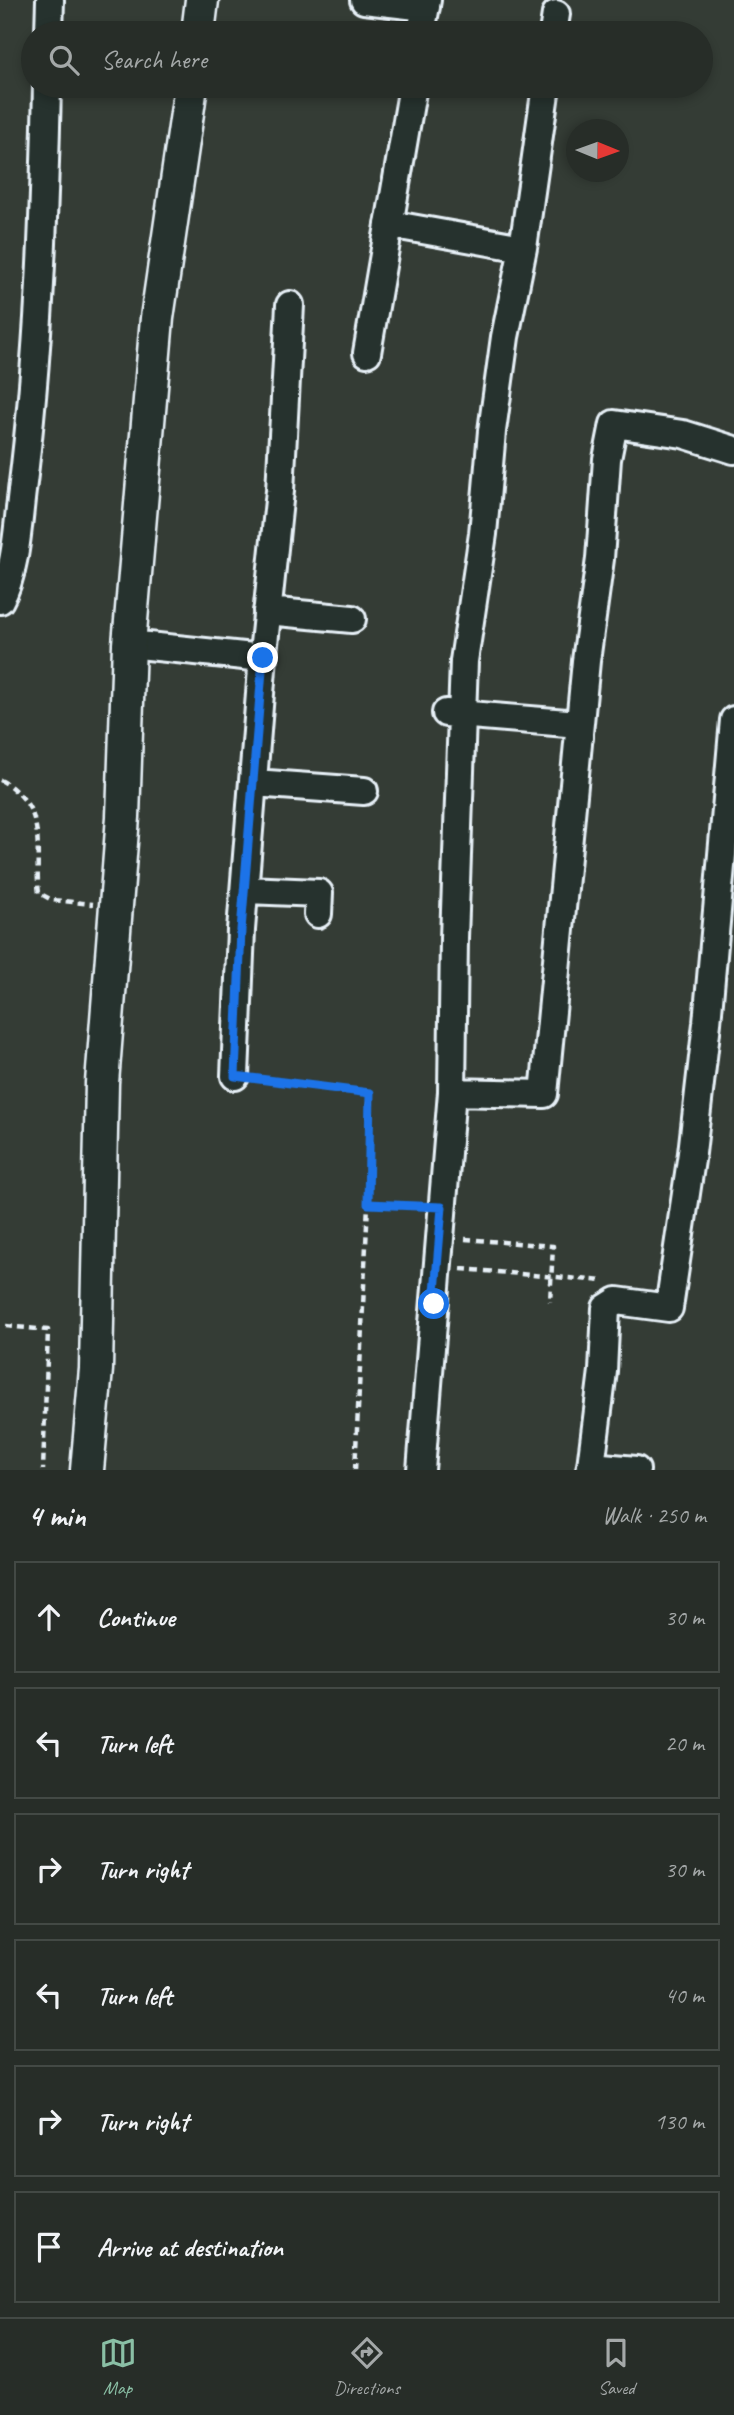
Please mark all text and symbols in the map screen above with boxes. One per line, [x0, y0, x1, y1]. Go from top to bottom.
search box [21, 21, 713, 98]
icon: search [45, 41, 83, 79]
text: Search here [101, 43, 207, 76]
north arrow [566, 119, 629, 182]
route end [247, 642, 278, 673]
route start [418, 1288, 449, 1319]
text: 4 min [28, 1497, 85, 1535]
text: Walk · 250 m [602, 1501, 706, 1530]
icon: ahead [30, 1598, 68, 1636]
text: Continue [97, 1601, 175, 1634]
text: 30 m [665, 1603, 704, 1632]
icon: left [30, 1724, 68, 1762]
text: Turn left [97, 1727, 172, 1760]
text: 20 m [665, 1729, 704, 1758]
icon: right [30, 1850, 68, 1888]
text: Turn right [97, 1853, 188, 1886]
text: 30 m [665, 1855, 704, 1884]
icon: left [30, 1976, 68, 2014]
text: Turn left [97, 1979, 172, 2012]
text: 40 m [665, 1981, 704, 2010]
icon: right [30, 2102, 68, 2140]
text: Turn right [97, 2105, 188, 2138]
text: 130 m [655, 2107, 704, 2136]
icon: arrive [30, 2228, 68, 2266]
text: Arrive at destination [97, 2231, 283, 2264]
tab: Map [99, 2334, 137, 2400]
tab: Directions [334, 2334, 400, 2400]
tab: Saved [597, 2334, 635, 2400]

